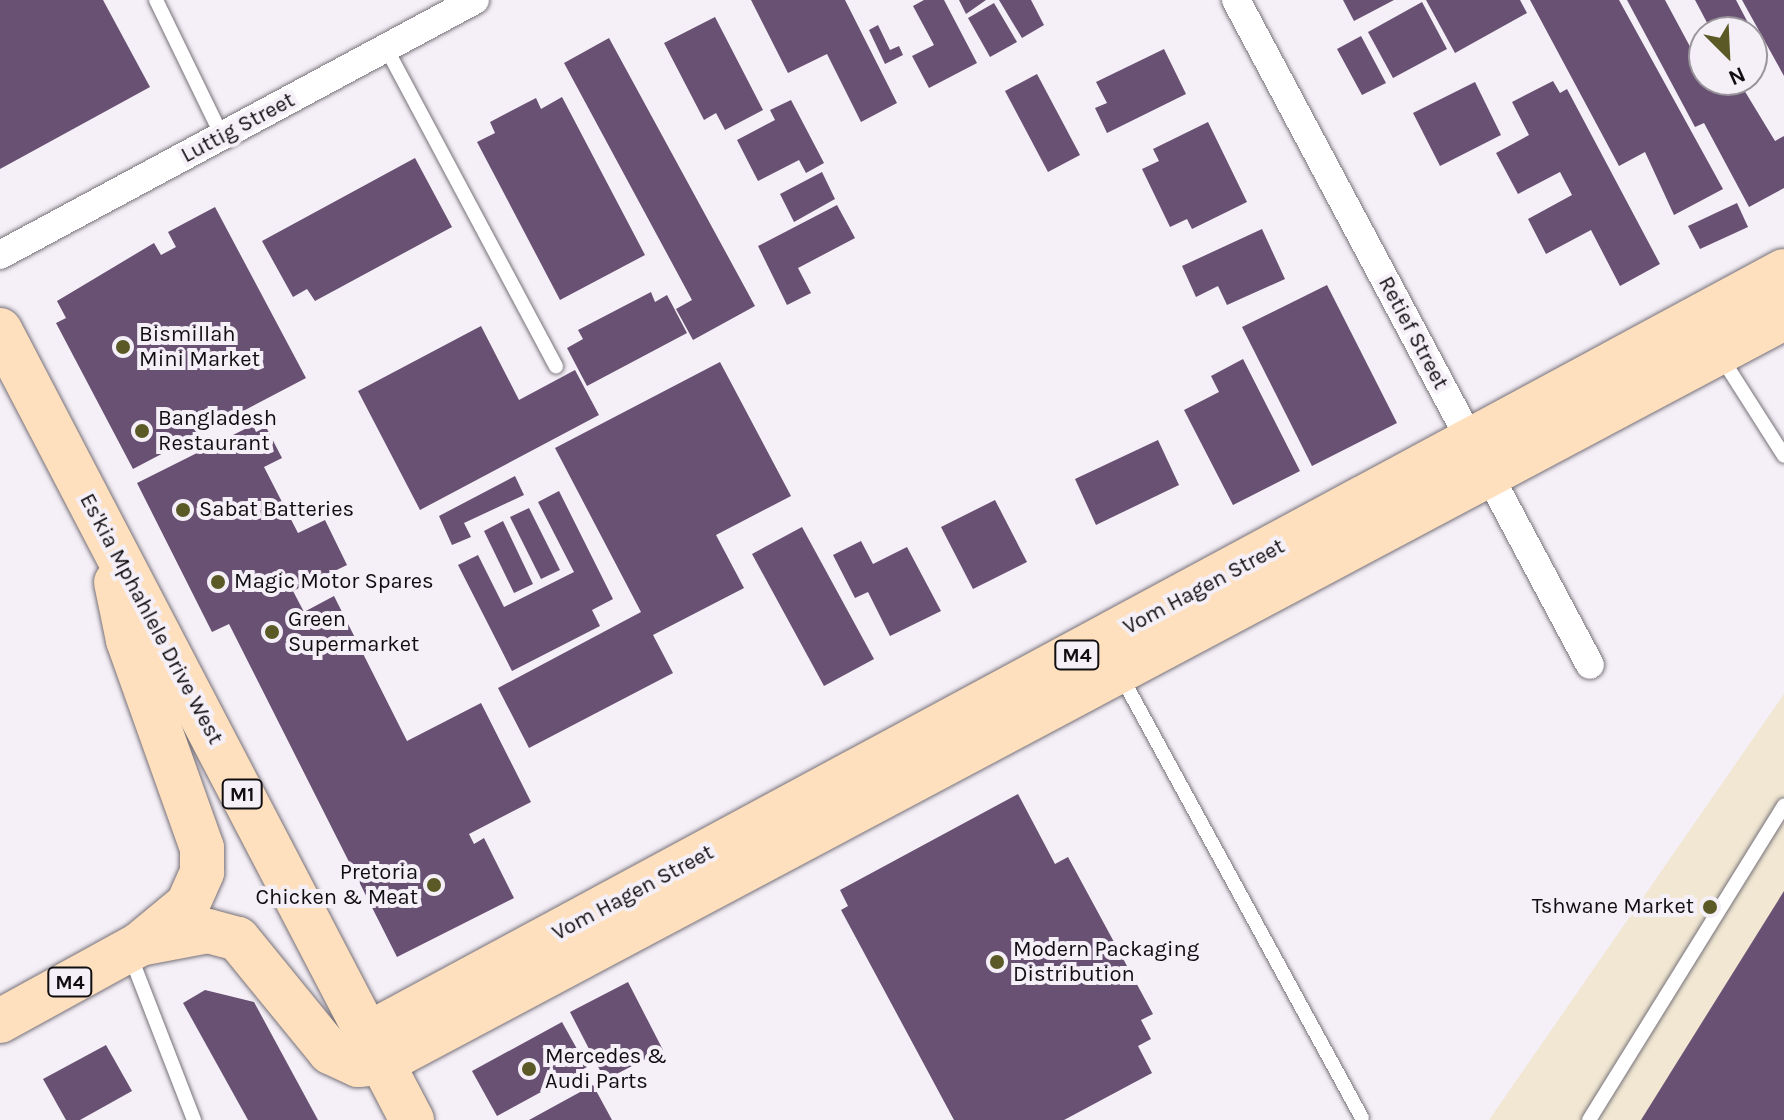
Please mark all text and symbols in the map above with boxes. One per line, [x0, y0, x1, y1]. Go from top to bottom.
north arrow [1688, 16, 1768, 96]
text: N [1724, 61, 1749, 91]
street label: Luttig Street [177, 87, 299, 169]
street label: Retief Street [1372, 272, 1454, 394]
place label: Bismillah Mini Market [139, 321, 260, 372]
marker: Bismillah Mini Market [114, 338, 132, 356]
place label: Bangladesh Restaurant [158, 405, 277, 456]
marker: Bangladesh Restaurant [133, 422, 151, 440]
street label: Es'kia Mphahlele Drive West [74, 489, 228, 749]
place label: Sabat Batteries [199, 497, 354, 523]
marker: Sabat Batteries [174, 501, 192, 519]
street label: Vom Hagen Street [1119, 533, 1289, 641]
place label: Magic Motor Spares [234, 569, 434, 595]
marker: Magic Motor Spares [209, 573, 227, 591]
place label: Green Supermarket [288, 606, 419, 658]
marker: Green Supermarket [263, 623, 281, 641]
road number: M4 [1053, 639, 1101, 671]
road number: M1 [220, 778, 264, 810]
street label: Vom Hagen Street [548, 839, 718, 947]
place label: Pretoria Chicken & Meat [255, 859, 418, 910]
marker: Pretoria Chicken & Meat [425, 876, 443, 894]
place label: Tshwane Market [1532, 894, 1694, 920]
marker: Tshwane Market [1701, 898, 1719, 916]
place label: Modern Packaging Distribution [1013, 936, 1199, 988]
marker: Modern Packaging Distribution [988, 953, 1006, 971]
road number: M4 [46, 966, 94, 998]
place label: Mercedes & Audi Parts [545, 1043, 667, 1094]
marker: Mercedes & Audi Parts [520, 1060, 538, 1078]

